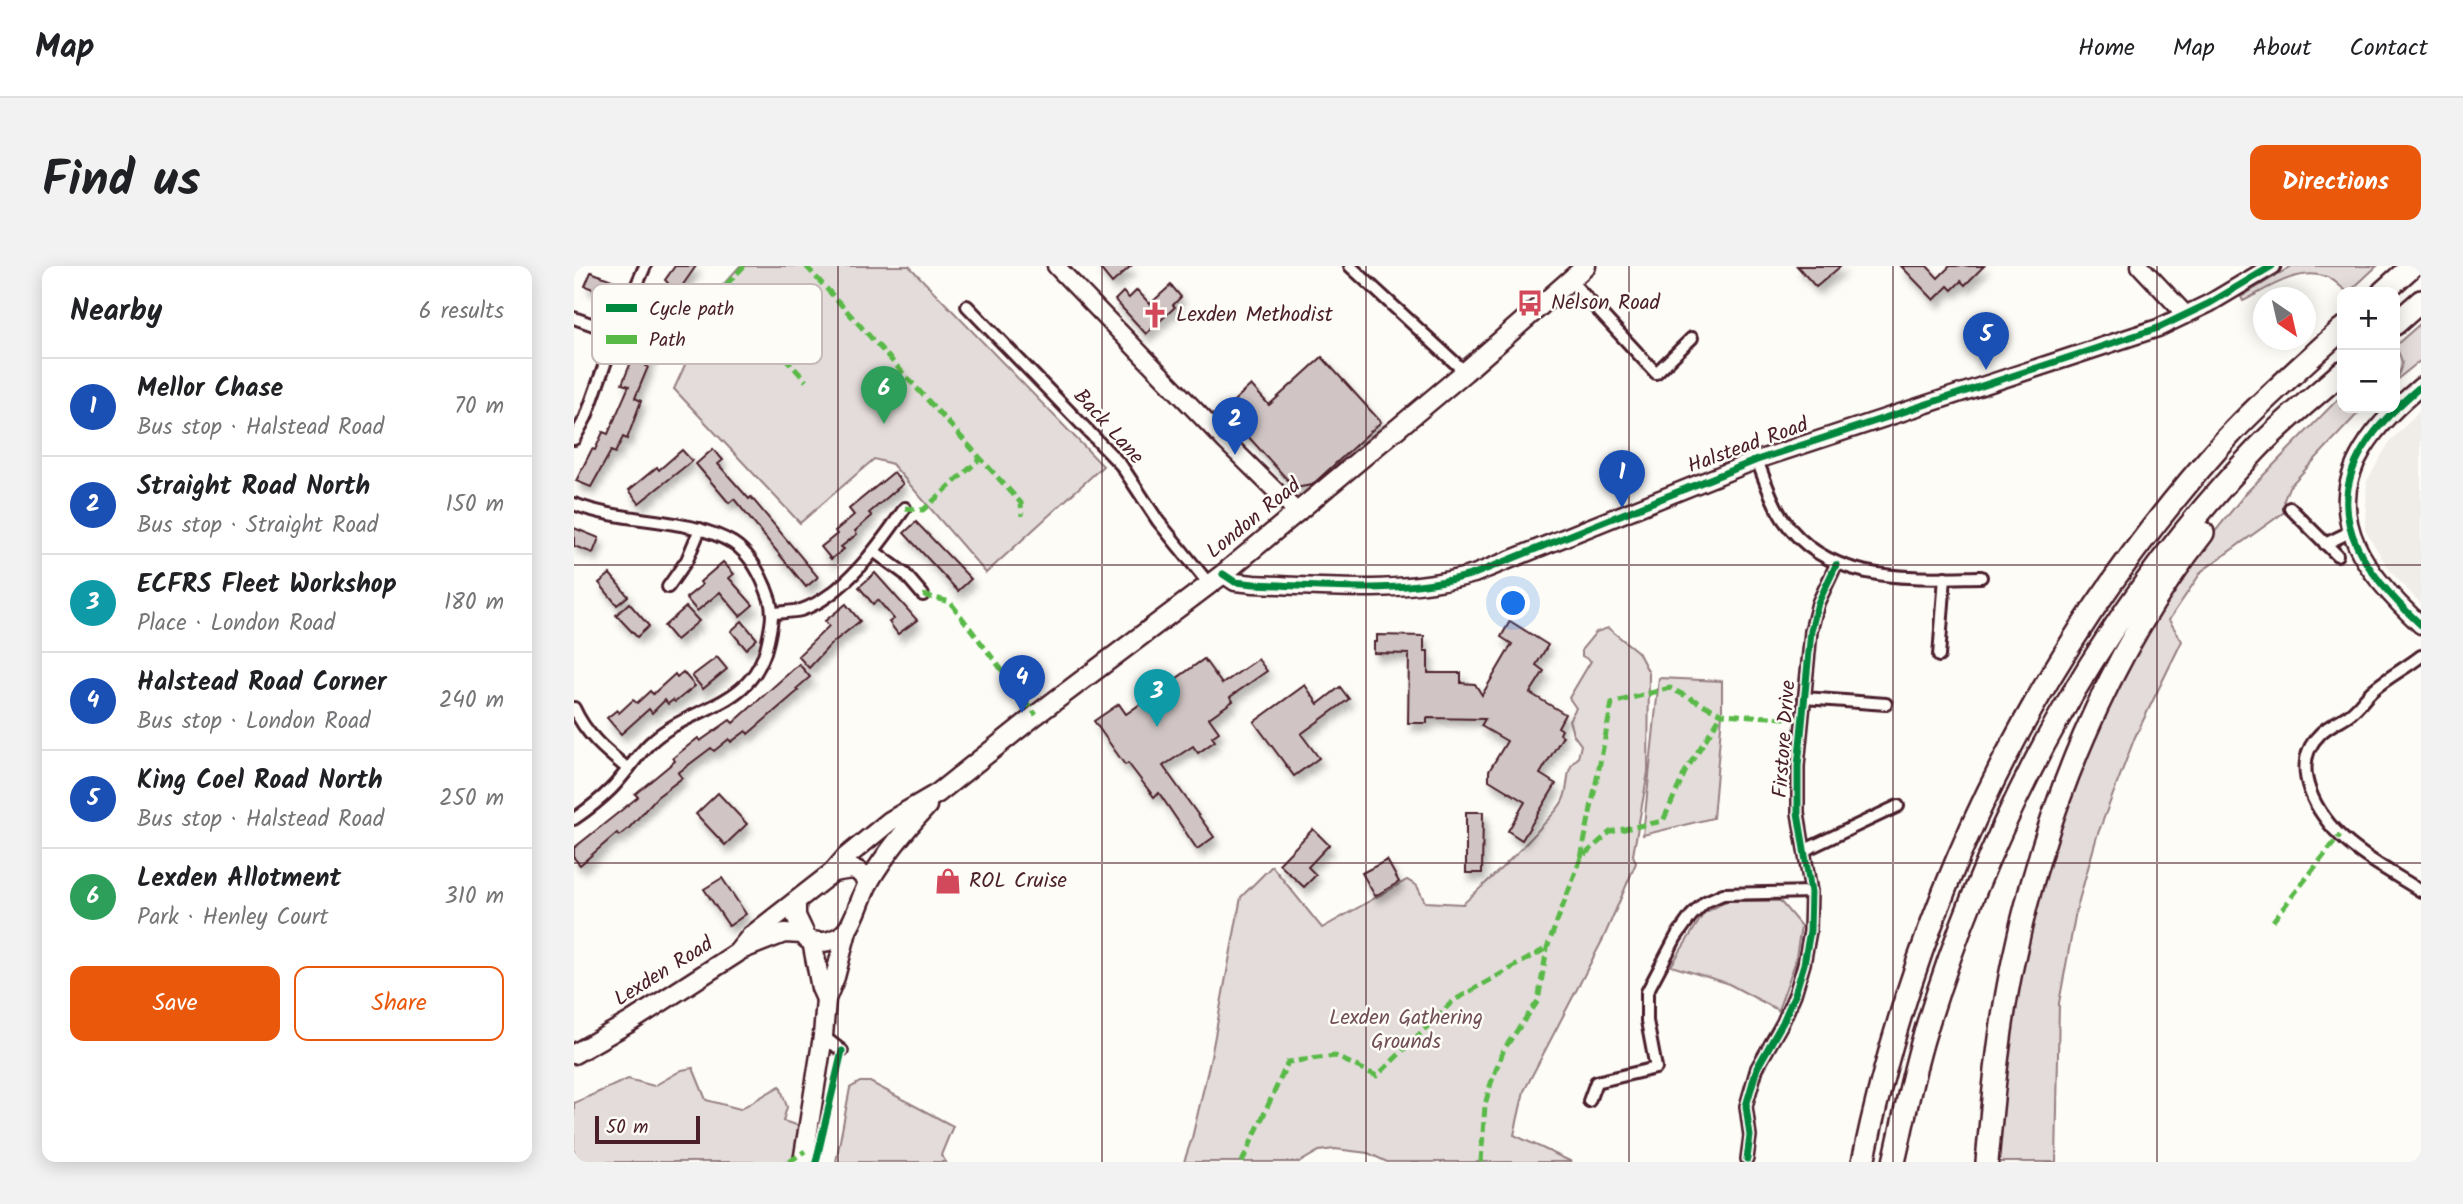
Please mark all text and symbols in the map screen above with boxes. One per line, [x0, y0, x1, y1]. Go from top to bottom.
text: Map [35, 22, 95, 75]
text: Home [2078, 29, 2135, 68]
text: Map [2173, 29, 2215, 68]
text: About [2253, 29, 2311, 68]
text: Contact [2349, 29, 2428, 68]
text: Find us [42, 143, 200, 221]
button: Directions [2250, 145, 2421, 220]
legend [592, 284, 822, 364]
place label: Nelson Road [1551, 287, 1661, 320]
north arrow [2253, 287, 2316, 350]
map controls [2337, 287, 2400, 413]
button: + [2337, 287, 2400, 350]
text: Nearby [70, 288, 162, 336]
bus stop icon: Nelson Road [1515, 288, 1545, 318]
text: 6 results [419, 294, 504, 330]
text: Cycle path [649, 295, 734, 325]
place label: Lexden Methodist [1176, 299, 1334, 332]
church icon: Lexden Methodist [1140, 300, 1170, 330]
pin: 5 [1963, 312, 2009, 370]
text: Path [649, 326, 686, 356]
button: − [2337, 350, 2400, 413]
pin: 6 [861, 366, 907, 424]
text: Mellor Chase [137, 368, 283, 410]
street label: Back Lane [1065, 381, 1152, 473]
text: 1 [90, 389, 96, 425]
text: 70 m [454, 389, 504, 425]
pin: 2 [1212, 397, 1258, 455]
street label: Halstead Road [1683, 409, 1814, 483]
text: Bus stop · Halstead Road [137, 410, 384, 446]
pin: 1 [1599, 450, 1645, 508]
text: Straight Road North [137, 466, 370, 508]
street label: London Road [1199, 470, 1309, 568]
text: 2 [86, 487, 100, 523]
text: 150 m [445, 487, 504, 523]
text: Bus stop · Straight Road [137, 508, 378, 544]
text: ECFRS Fleet Workshop [137, 564, 397, 606]
text: 3 [87, 585, 99, 621]
text: 180 m [444, 585, 504, 621]
your location [1496, 586, 1530, 620]
text: Place · London Road [137, 606, 335, 642]
pin: 4 [999, 655, 1045, 713]
text: Halstead Road Corner [137, 662, 387, 704]
pin: 3 [1134, 669, 1180, 727]
street label: Firstore Drive [1764, 678, 1806, 799]
text: 4 [87, 683, 99, 719]
text: 240 m [439, 683, 504, 719]
text: Bus stop · London Road [137, 704, 370, 740]
text: King Coel Road North [137, 760, 383, 802]
text: 5 [87, 781, 99, 817]
text: 250 m [439, 781, 504, 817]
text: Bus stop · Halstead Road [137, 802, 384, 838]
text: Lexden Allotment [137, 858, 341, 900]
place label: ROL Cruise [969, 865, 1068, 898]
shop icon: ROL Cruise [933, 866, 963, 896]
text: 6 [87, 879, 99, 915]
text: 310 m [445, 879, 504, 915]
text: Park · Henley Court [137, 900, 328, 936]
street label: Lexden Road [608, 928, 720, 1016]
button: Save [70, 966, 280, 1041]
button: Share [294, 966, 504, 1041]
park label: Lexden Gathering Grounds [1329, 1002, 1483, 1059]
scale bar [595, 1113, 700, 1145]
text: 50 m [606, 1113, 648, 1143]

